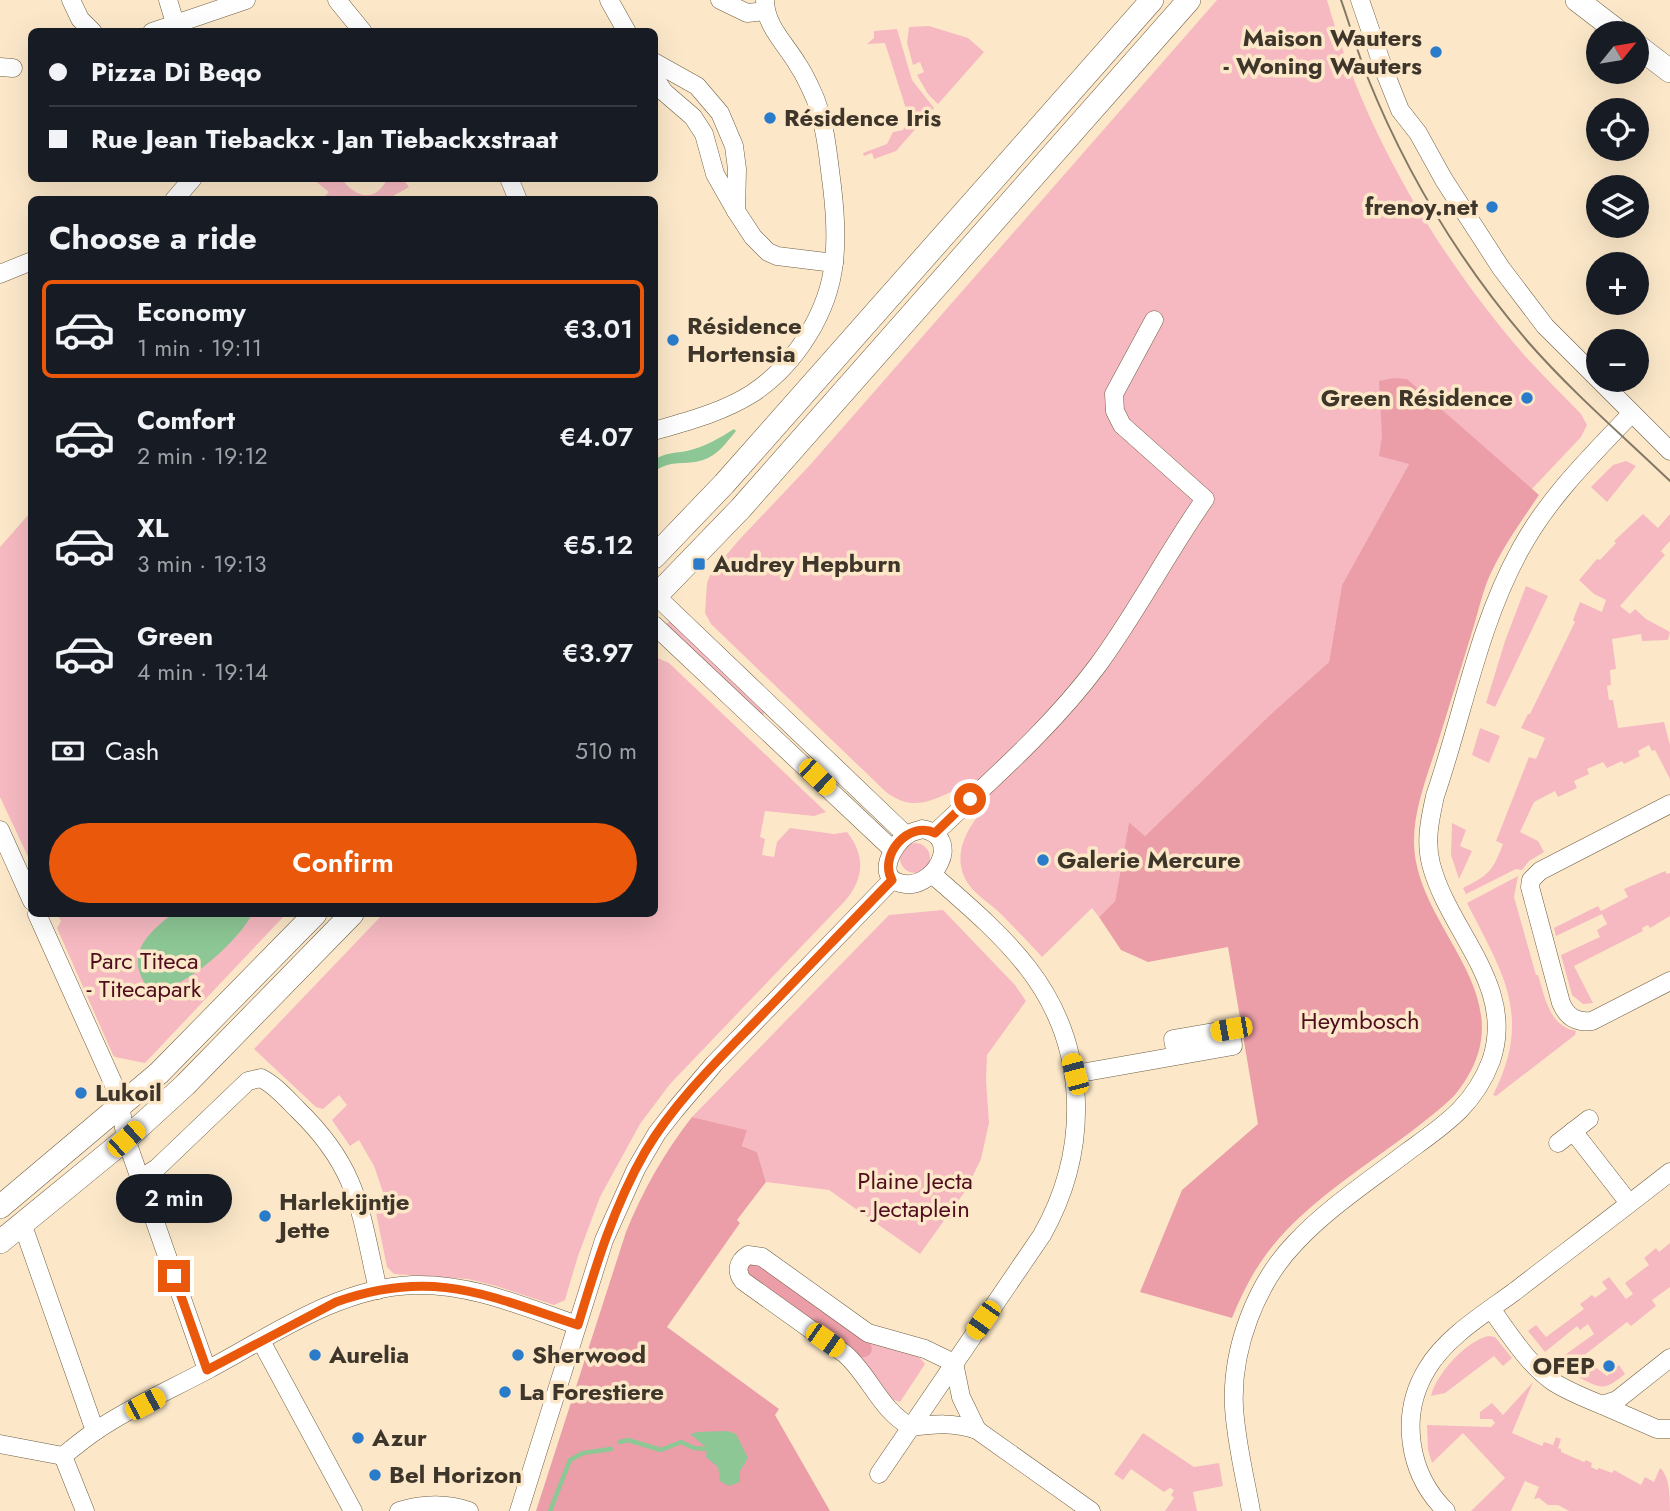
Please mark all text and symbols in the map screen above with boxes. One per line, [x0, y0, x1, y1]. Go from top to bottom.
place label: Maison Wauters - Woning Wauters [1224, 20, 1422, 83]
north arrow [1586, 21, 1648, 84]
map controls [1586, 21, 1649, 392]
marker: Maison Wauters - Woning Wauters [1428, 44, 1444, 60]
text: Pizza Di Beqo [91, 53, 262, 91]
button: locate [1586, 98, 1649, 161]
place label: Résidence Iris [784, 100, 941, 135]
marker: Résidence Iris [762, 110, 778, 126]
text: Rue Jean Tiebackx - Jan Tiebackxstraat [91, 120, 558, 158]
button: layers [1586, 175, 1649, 238]
place label: frenoy.net [1365, 189, 1478, 224]
marker: frenoy.net [1484, 199, 1500, 215]
text: Choose a ride [49, 215, 257, 261]
button: + [1586, 252, 1649, 315]
text: Economy [137, 293, 246, 331]
icon: car [53, 298, 116, 361]
place label: Résidence Hortensia [687, 308, 802, 371]
text: €3.01 [564, 310, 633, 348]
button: − [1586, 329, 1649, 392]
text: 1 min · 19:11 [137, 331, 262, 365]
marker: Résidence Hortensia [665, 332, 681, 348]
place label: Green Résidence [1321, 380, 1513, 415]
marker: Green Résidence [1519, 390, 1535, 406]
text: Comfort [137, 401, 235, 439]
icon: car [53, 406, 116, 469]
text: €4.07 [559, 418, 633, 456]
text: 2 min · 19:12 [137, 439, 268, 473]
text: XL [137, 509, 169, 547]
icon: car [53, 514, 116, 577]
text: €5.12 [563, 526, 633, 564]
place label: Audrey Hepburn [712, 546, 901, 581]
text: 3 min · 19:13 [137, 547, 267, 581]
marker: Audrey Hepburn [691, 556, 707, 572]
text: Green [137, 617, 213, 655]
icon: car [53, 622, 116, 685]
text: €3.97 [562, 634, 633, 672]
text: 4 min · 19:14 [137, 655, 268, 689]
icon: cash [49, 732, 87, 770]
text: Cash [105, 732, 159, 770]
text: 510 m [575, 734, 637, 768]
car [795, 755, 840, 799]
route start [954, 783, 986, 815]
button: Confirm [49, 823, 637, 903]
place label: Galerie Mercure [1057, 842, 1241, 877]
marker: Galerie Mercure [1035, 852, 1051, 868]
park label: Parc Titeca - Titecapark [87, 943, 202, 1006]
park label: Heymbosch [1301, 1003, 1419, 1038]
car [1209, 1015, 1254, 1043]
car [1060, 1051, 1091, 1097]
place label: Lukoil [95, 1075, 162, 1110]
marker: Lukoil [73, 1085, 89, 1101]
car [104, 1117, 149, 1161]
park label: Plaine Jecta - Jectaplein [857, 1163, 973, 1226]
callout: 2 min [116, 1174, 232, 1224]
text: 2 min [144, 1181, 204, 1215]
place label: Harlekijntje Jette [275, 1184, 410, 1247]
marker: Harlekijntje Jette [257, 1208, 273, 1224]
route end [158, 1260, 190, 1292]
car [963, 1297, 1004, 1343]
car [802, 1319, 849, 1361]
place label: Aurelia [328, 1337, 409, 1372]
place label: Sherwood [532, 1337, 646, 1372]
marker: Aurelia [307, 1347, 323, 1363]
marker: Sherwood [510, 1347, 526, 1363]
place label: OFEP [1533, 1348, 1595, 1383]
marker: OFEP [1601, 1358, 1617, 1374]
place label: La Forestiere [519, 1374, 664, 1409]
marker: La Forestiere [497, 1384, 513, 1400]
car [122, 1385, 169, 1423]
place label: Azur [371, 1420, 427, 1455]
marker: Azur [350, 1430, 366, 1446]
place label: Bel Horizon [389, 1457, 522, 1492]
marker: Bel Horizon [367, 1467, 383, 1483]

